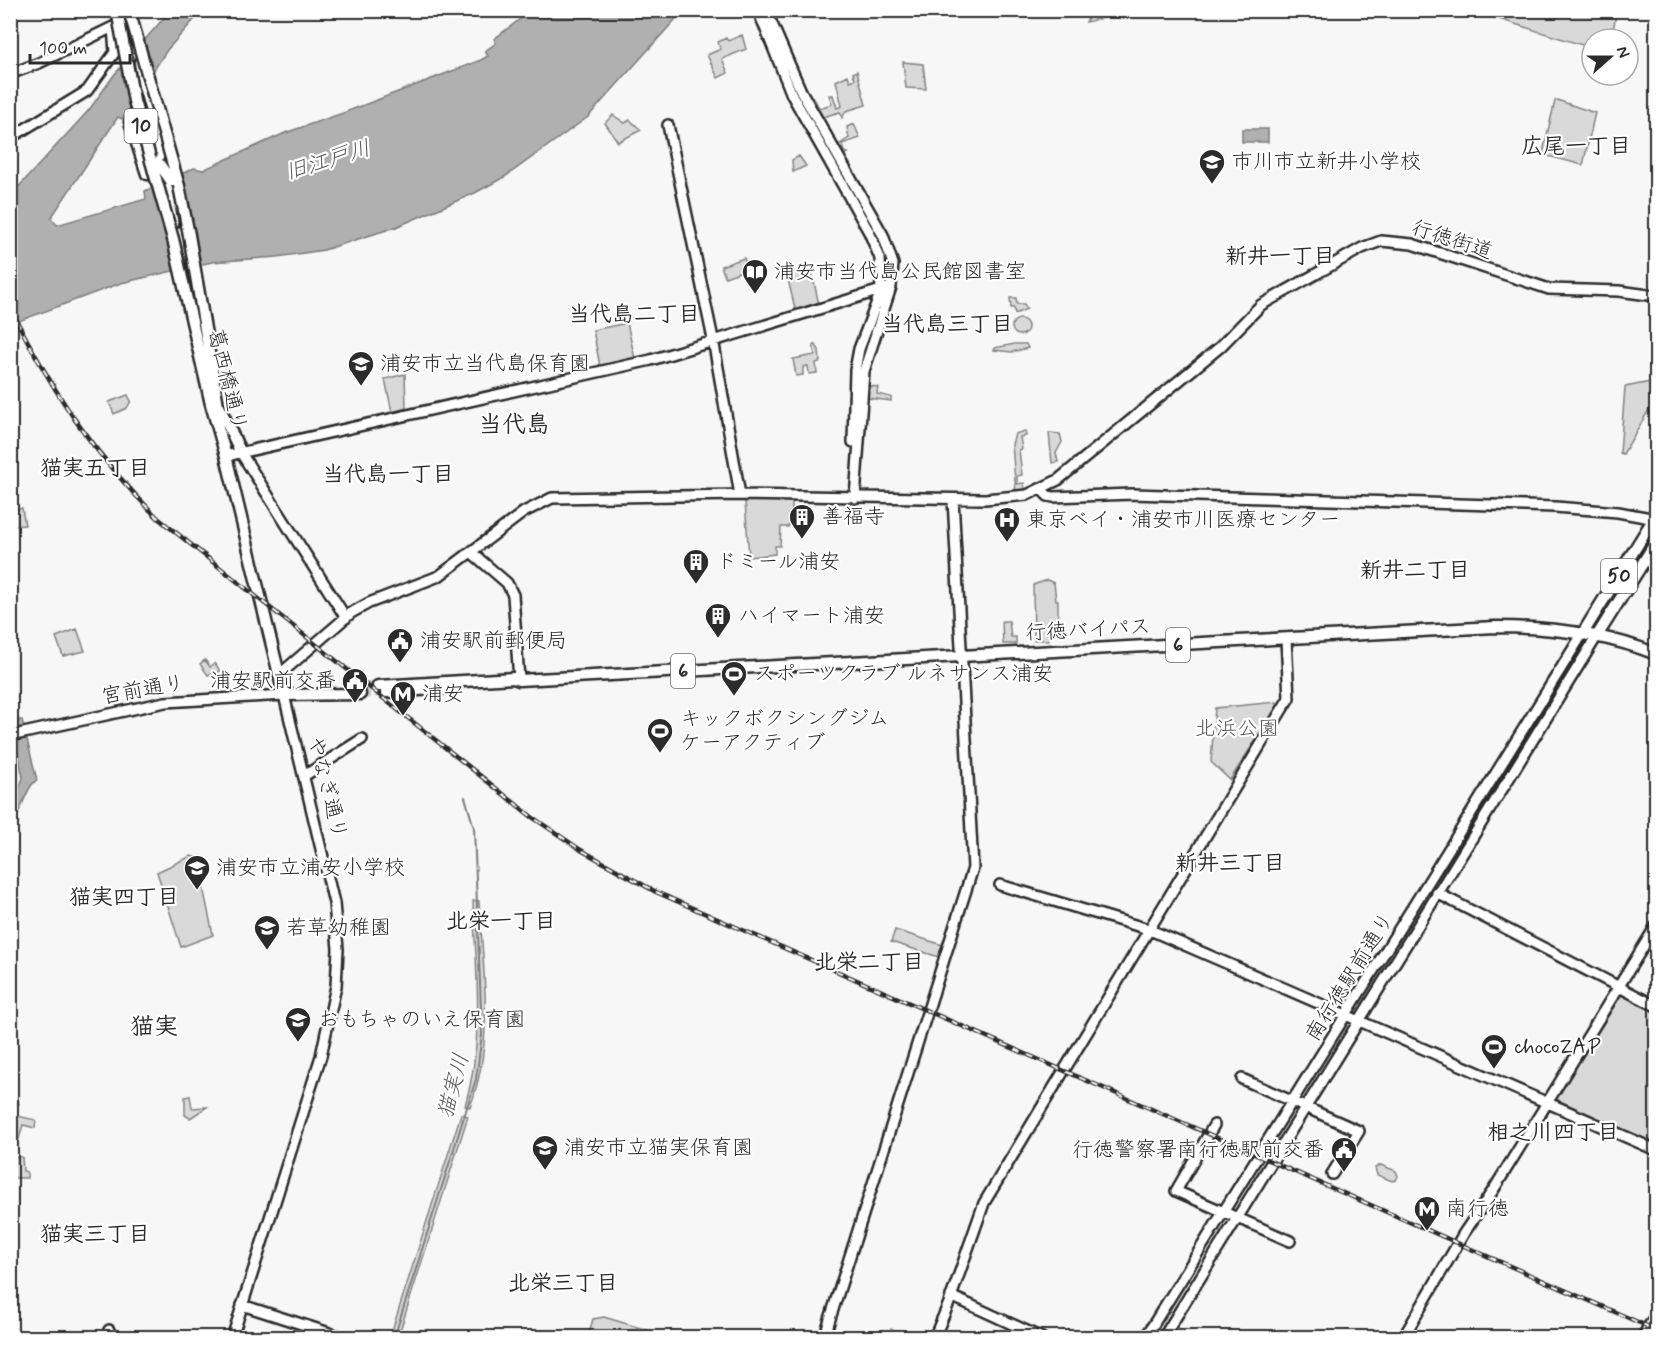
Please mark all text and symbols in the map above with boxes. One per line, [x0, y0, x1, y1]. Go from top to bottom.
scale bar [30, 27, 130, 65]
north arrow [1580, 27, 1640, 87]
text: 100 m [39, 37, 87, 61]
text: N [1611, 43, 1634, 61]
road number: 10 [124, 109, 158, 143]
district label: 広尾一丁目 [1521, 133, 1631, 161]
water label: 旧江戸川 [282, 135, 374, 187]
school or university icon: 市川市立新井小学校 [1197, 147, 1227, 185]
place label: 市川市立新井小学校 [1232, 148, 1421, 176]
street label: 行徳街道 [1408, 214, 1496, 266]
district label: 新井一丁目 [1225, 243, 1335, 271]
library icon: 浦安市当代島公民館図書室 [740, 257, 770, 295]
place label: 浦安市当代島公民館図書室 [774, 258, 1026, 286]
district label: 当代島二丁目 [568, 301, 700, 329]
district label: 当代島三丁目 [881, 311, 1013, 339]
street label: 葛西橋通り [201, 326, 253, 434]
school or university icon: 浦安市立当代島保育園 [346, 349, 376, 387]
place label: 浦安市立当代島保育園 [380, 350, 590, 378]
district label: 当代島 [478, 410, 550, 441]
district label: 猫実五丁目 [40, 455, 150, 483]
district label: 当代島一丁目 [322, 461, 454, 489]
building icon: 善福寺 [787, 502, 817, 540]
place label: 善福寺 [822, 503, 885, 531]
hospital icon: 東京ベイ・浦安市川医療センター [992, 505, 1022, 543]
place label: 東京ベイ・浦安市川医療センター [1026, 506, 1340, 534]
building icon: ドミール浦安 [681, 547, 711, 585]
place label: ドミール浦安 [716, 548, 840, 576]
district label: 新井二丁目 [1360, 557, 1470, 585]
road number: 50 [1601, 559, 1637, 593]
building icon: ハイマート浦安 [703, 601, 733, 639]
place label: ハイマート浦安 [738, 602, 885, 630]
street label: 行徳バイパス [1025, 613, 1151, 647]
public building icon: 浦安駅前郵便局 [385, 626, 415, 664]
place label: 浦安駅前郵便局 [420, 627, 567, 655]
road number: 6 [1166, 628, 1190, 662]
road number: 6 [671, 654, 695, 688]
sports icon: スポーツクラブ ルネサンス浦安 [719, 659, 749, 697]
place label: スポーツクラブ ルネサンス浦安 [754, 660, 1053, 688]
public building icon: 浦安駅前交番 [340, 666, 370, 704]
place label: 浦安駅前交番 [210, 667, 336, 695]
street label: 宮前通り [99, 669, 187, 711]
metro station icon: 浦安 [388, 679, 418, 717]
place label: 浦安 [422, 680, 464, 708]
place label: キックボクシングジム ケーアクティブ [680, 705, 889, 757]
park label: 北浜公園 [1195, 715, 1279, 743]
sports icon: キックボクシングジム ケーアクティブ [645, 716, 675, 754]
street label: やなぎ通り [301, 734, 353, 842]
district label: 新井三丁目 [1175, 850, 1285, 878]
school or university icon: 浦安市立浦安小学校 [182, 853, 212, 891]
place label: 浦安市立浦安小学校 [216, 854, 405, 882]
district label: 猫実四丁目 [69, 884, 179, 912]
street label: 南行徳駅前通り [1299, 907, 1401, 1047]
district label: 北栄一丁目 [446, 908, 556, 936]
school or university icon: 若草幼稚園 [252, 913, 282, 951]
place label: 若草幼稚園 [286, 914, 391, 942]
district label: 北栄二丁目 [814, 949, 924, 977]
school or university icon: おもちゃのいえ保育園 [283, 1005, 313, 1043]
place label: おもちゃのいえ保育園 [318, 1006, 525, 1034]
district label: 猫実 [130, 1012, 178, 1043]
sports icon: chocoZAP [1479, 1032, 1509, 1070]
place label: chocoZAP [1514, 1033, 1601, 1061]
water label: 猫実川 [432, 1050, 476, 1122]
district label: 相之川四丁目 [1487, 1119, 1619, 1147]
school or university icon: 浦安市立猫実保育園 [530, 1133, 560, 1171]
place label: 浦安市立猫実保育園 [564, 1134, 753, 1162]
public building icon: 行徳警察署南行徳駅前交番 [1329, 1135, 1359, 1173]
place label: 行徳警察署南行徳駅前交番 [1072, 1136, 1324, 1164]
metro station icon: 南行徳 [1412, 1194, 1442, 1232]
place label: 南行徳 [1446, 1195, 1509, 1223]
district label: 猫実三丁目 [40, 1221, 150, 1249]
district label: 北栄三丁目 [508, 1270, 618, 1298]

